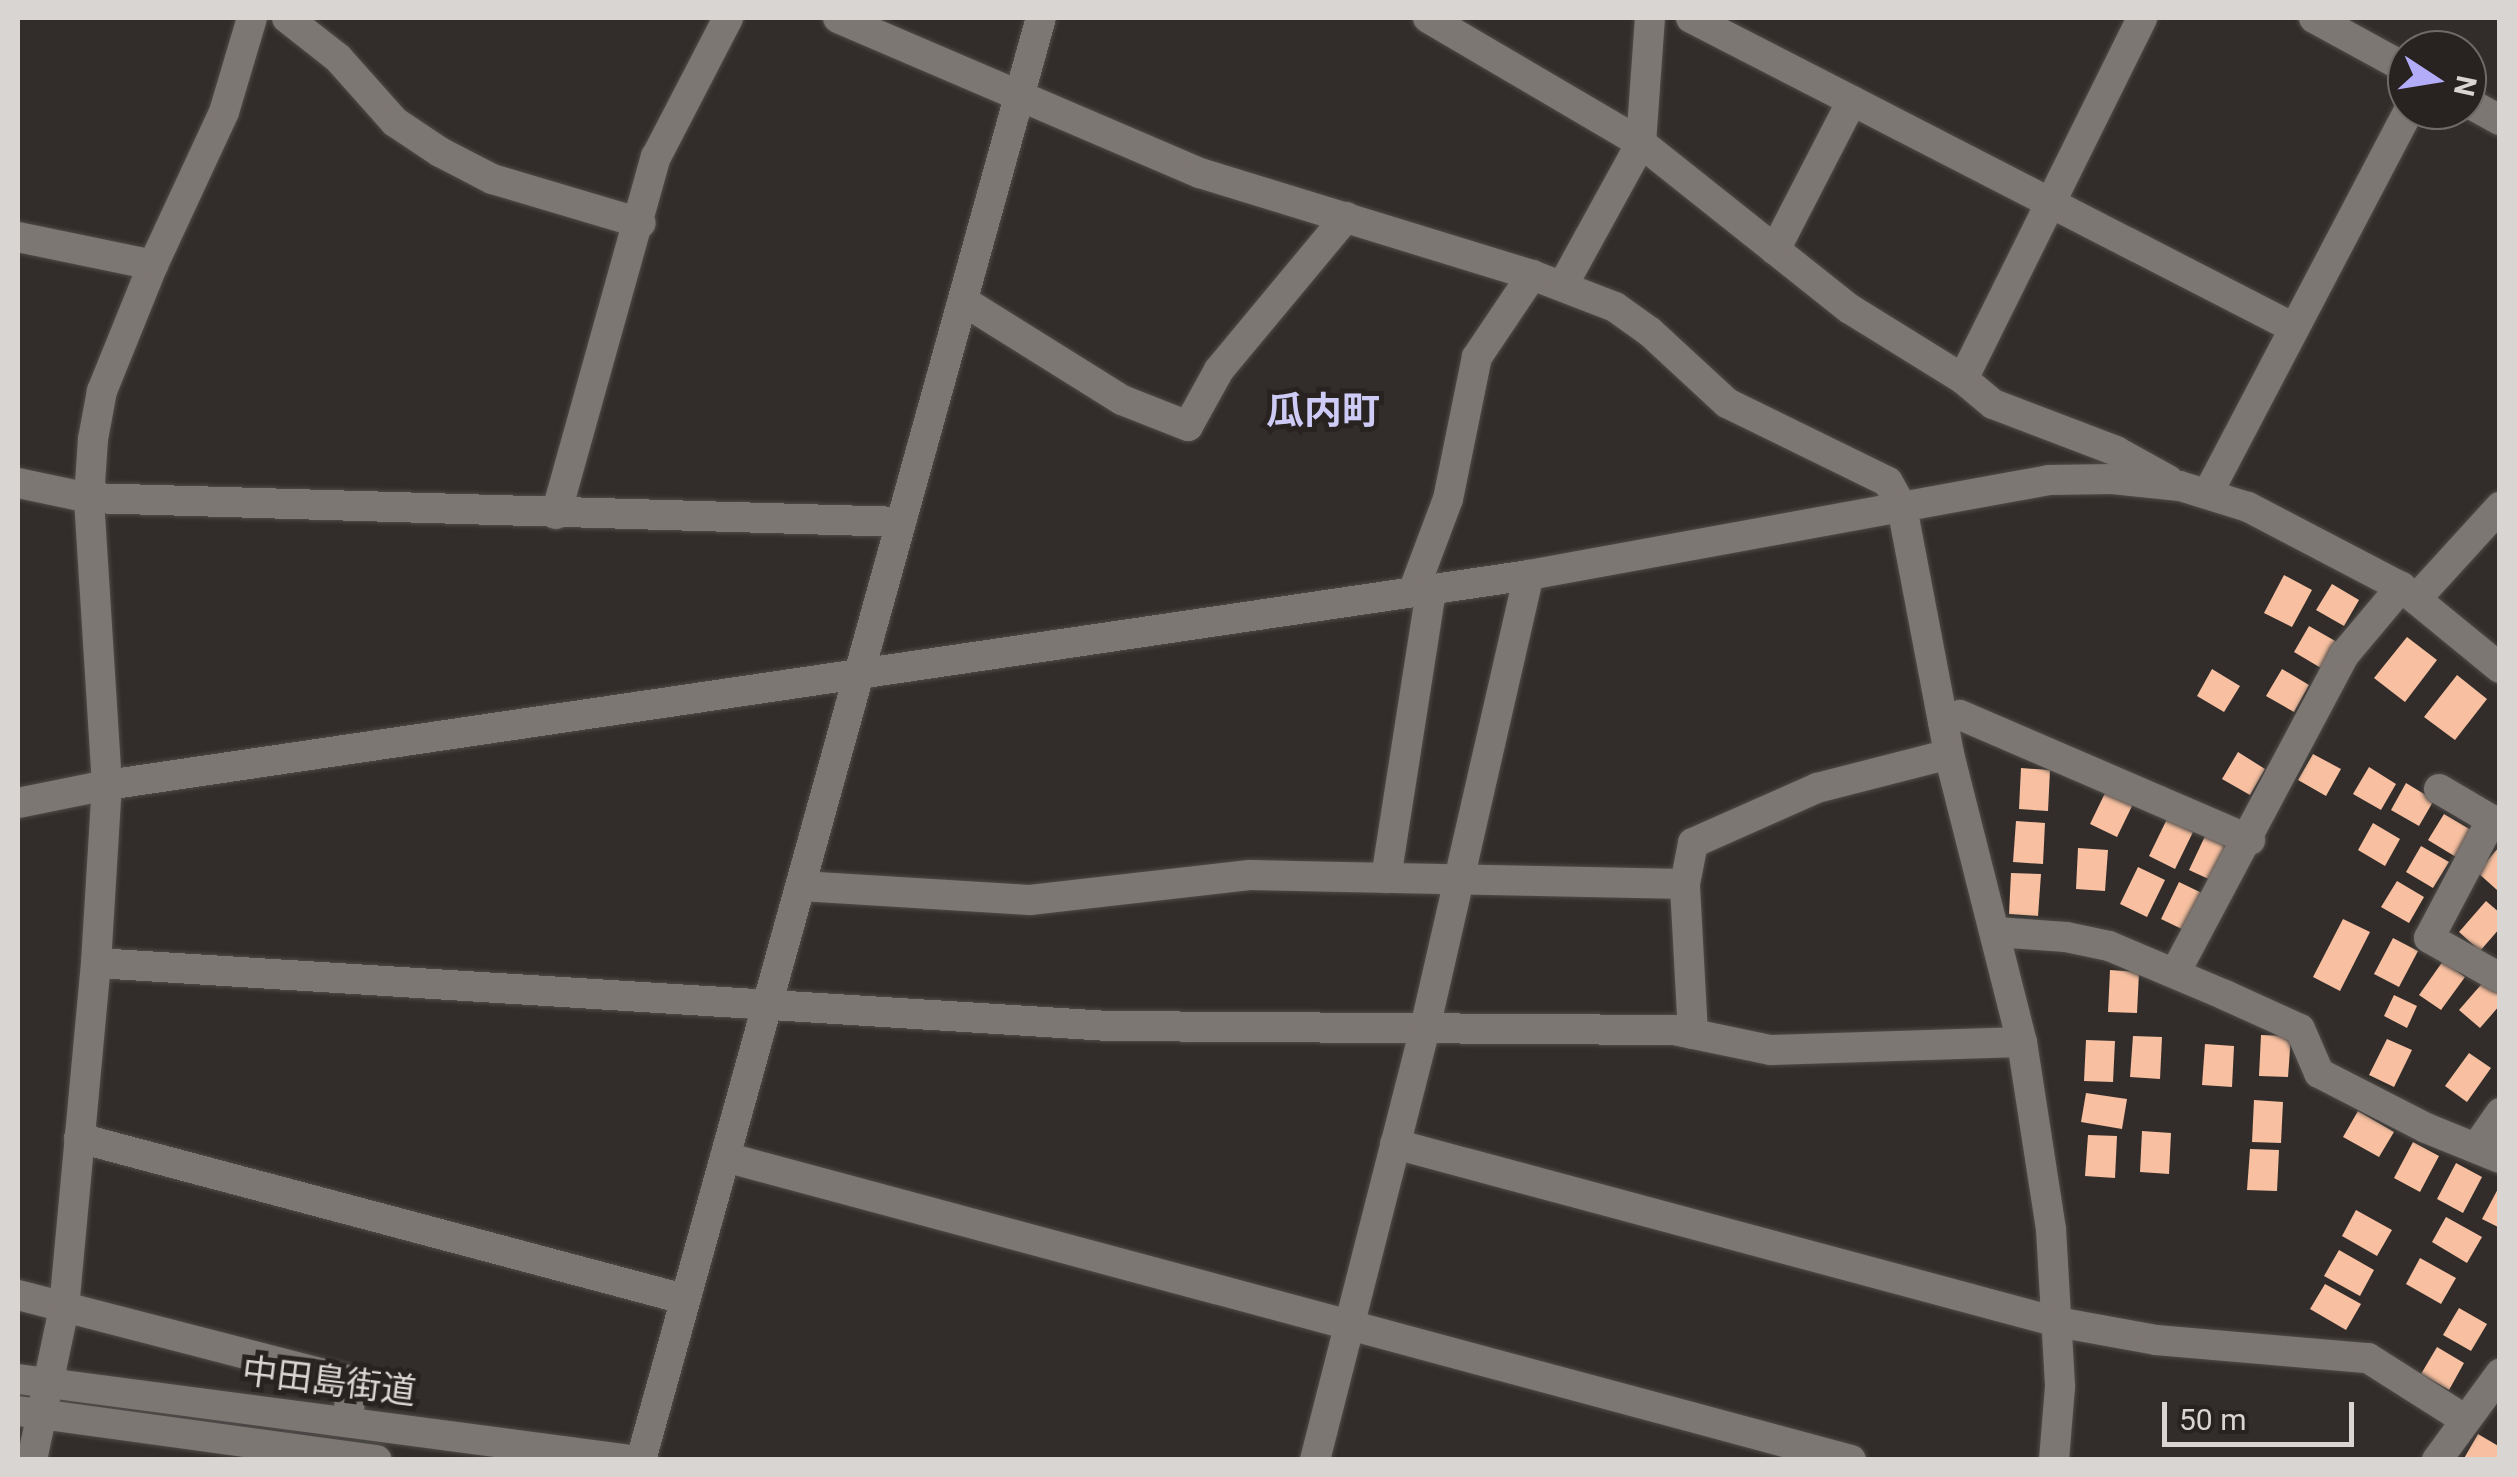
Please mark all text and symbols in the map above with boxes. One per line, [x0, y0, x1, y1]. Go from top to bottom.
north arrow [2387, 30, 2487, 130]
text: N [2447, 73, 2483, 99]
district label: 瓜内町 [1266, 389, 1380, 435]
street label: 中田島街道 [240, 1350, 418, 1414]
scale bar [2167, 1382, 2360, 1444]
text: 50 m [2179, 1402, 2246, 1437]

